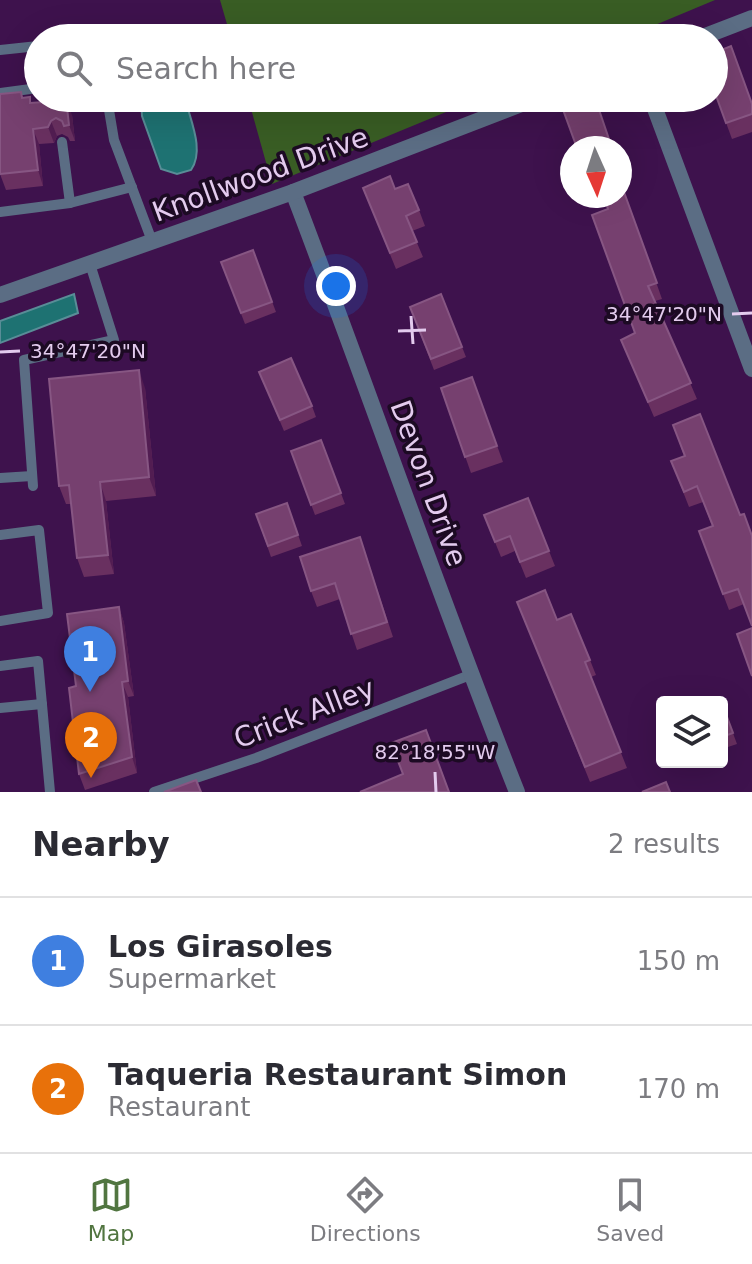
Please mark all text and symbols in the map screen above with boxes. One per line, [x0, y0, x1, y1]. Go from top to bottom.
search box [24, 24, 728, 112]
icon: search [52, 46, 96, 90]
text: Search here [116, 51, 296, 86]
street label: Knollwood Drive [148, 120, 373, 229]
north arrow [560, 136, 632, 208]
your location [316, 266, 356, 306]
text: 34°47'20"N [606, 302, 722, 326]
text: 34°47'20"N [30, 339, 146, 363]
street label: Devon Drive [383, 396, 474, 570]
pin: 1 [64, 626, 116, 692]
street label: Crick Alley [229, 672, 379, 755]
map controls [656, 696, 728, 768]
button: layers [656, 696, 728, 768]
pin: 2 [65, 712, 117, 778]
text: 82°18'55"W [375, 740, 496, 764]
text: Nearby [32, 824, 170, 864]
text: 2 results [608, 829, 720, 859]
text: Los Girasoles [108, 929, 333, 964]
text: 1 [49, 946, 67, 976]
text: 150 m [637, 946, 720, 976]
text: Supermarket [108, 964, 276, 994]
text: Taqueria Restaurant Simon [108, 1057, 567, 1092]
text: 2 [49, 1074, 67, 1104]
text: 170 m [637, 1074, 720, 1104]
text: Restaurant [108, 1092, 250, 1122]
tab: Map [88, 1173, 134, 1246]
tab: Directions [310, 1173, 421, 1246]
tab: Saved [596, 1173, 664, 1246]

